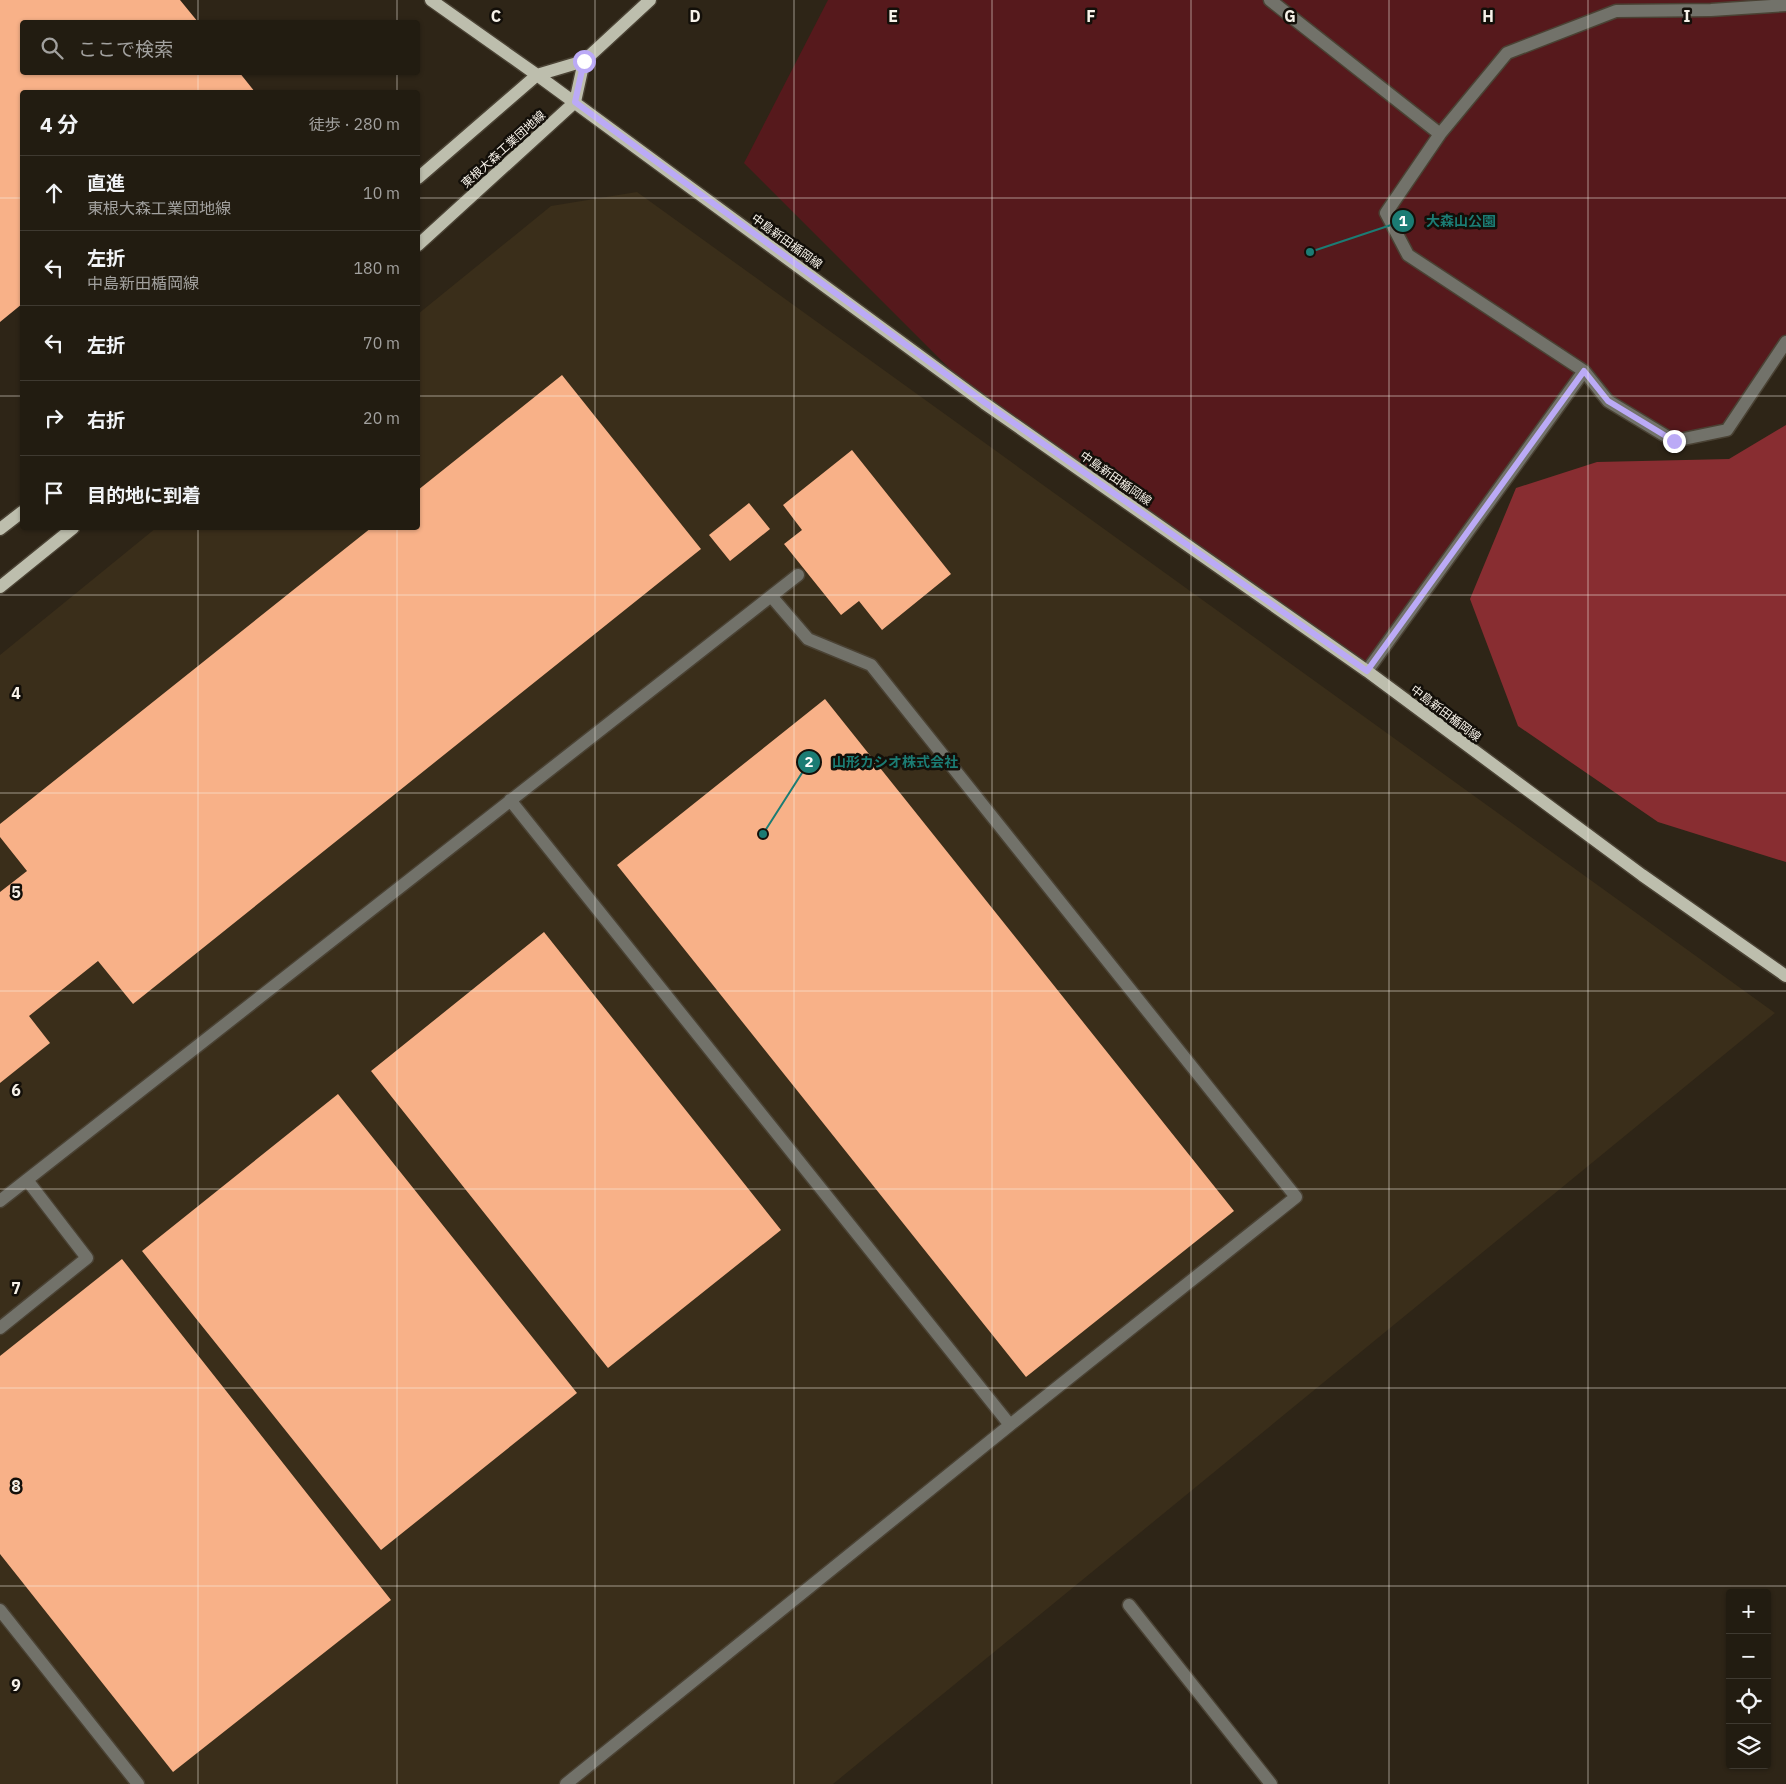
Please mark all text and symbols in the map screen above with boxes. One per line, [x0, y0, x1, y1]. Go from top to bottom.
text: C [491, 6, 501, 26]
text: D [689, 6, 701, 26]
text: E [888, 6, 898, 26]
text: F [1086, 6, 1096, 26]
text: G [1284, 6, 1296, 26]
text: H [1482, 6, 1494, 26]
text: I [1684, 6, 1691, 26]
search box [20, 20, 420, 75]
icon: search [38, 34, 66, 62]
text: ここで検索 [78, 37, 173, 61]
route start [573, 50, 596, 73]
street label: 東根大森工業団地線 [458, 107, 548, 191]
text: 4 分 [40, 110, 79, 138]
text: 徒歩 · 280 m [309, 114, 400, 134]
text: 直進 [87, 171, 125, 195]
icon: ahead [40, 179, 68, 207]
text: 10 m [363, 183, 400, 203]
text: 東根大森工業団地線 [87, 198, 231, 218]
callout: 大森山公園 [1391, 207, 1506, 236]
street label: 中島新田楯岡線 [749, 210, 825, 272]
text: 1 [1398, 211, 1408, 230]
text: 大森山公園 [1426, 212, 1496, 230]
text: 左折 [87, 246, 125, 270]
icon: left [40, 254, 68, 282]
text: 180 m [353, 258, 400, 278]
text: 中島新田楯岡線 [87, 273, 199, 293]
icon: left [40, 329, 68, 357]
text: 左折 [87, 333, 125, 357]
text: 70 m [363, 333, 400, 353]
icon: right [40, 404, 68, 432]
text: 右折 [87, 408, 125, 432]
text: 20 m [363, 408, 400, 428]
route end [1663, 430, 1686, 453]
street label: 中島新田楯岡線 [1077, 448, 1155, 508]
icon: arrive [40, 479, 68, 507]
text: 目的地に到着 [87, 483, 201, 507]
street label: 中島新田楯岡線 [1408, 682, 1484, 744]
text: 4 [11, 683, 21, 703]
callout: 山形カシオ株式会社 [797, 747, 968, 776]
text: 2 [804, 752, 814, 771]
text: 山形カシオ株式会社 [832, 753, 958, 771]
text: 5 [11, 882, 21, 902]
text: 6 [11, 1080, 21, 1100]
text: 7 [11, 1278, 21, 1298]
text: 8 [11, 1476, 21, 1496]
map controls [1726, 1589, 1771, 1769]
button: + [1726, 1589, 1771, 1634]
button: − [1726, 1634, 1771, 1679]
text: 9 [11, 1675, 21, 1695]
button: locate [1726, 1679, 1771, 1724]
button: layers [1726, 1724, 1771, 1769]

